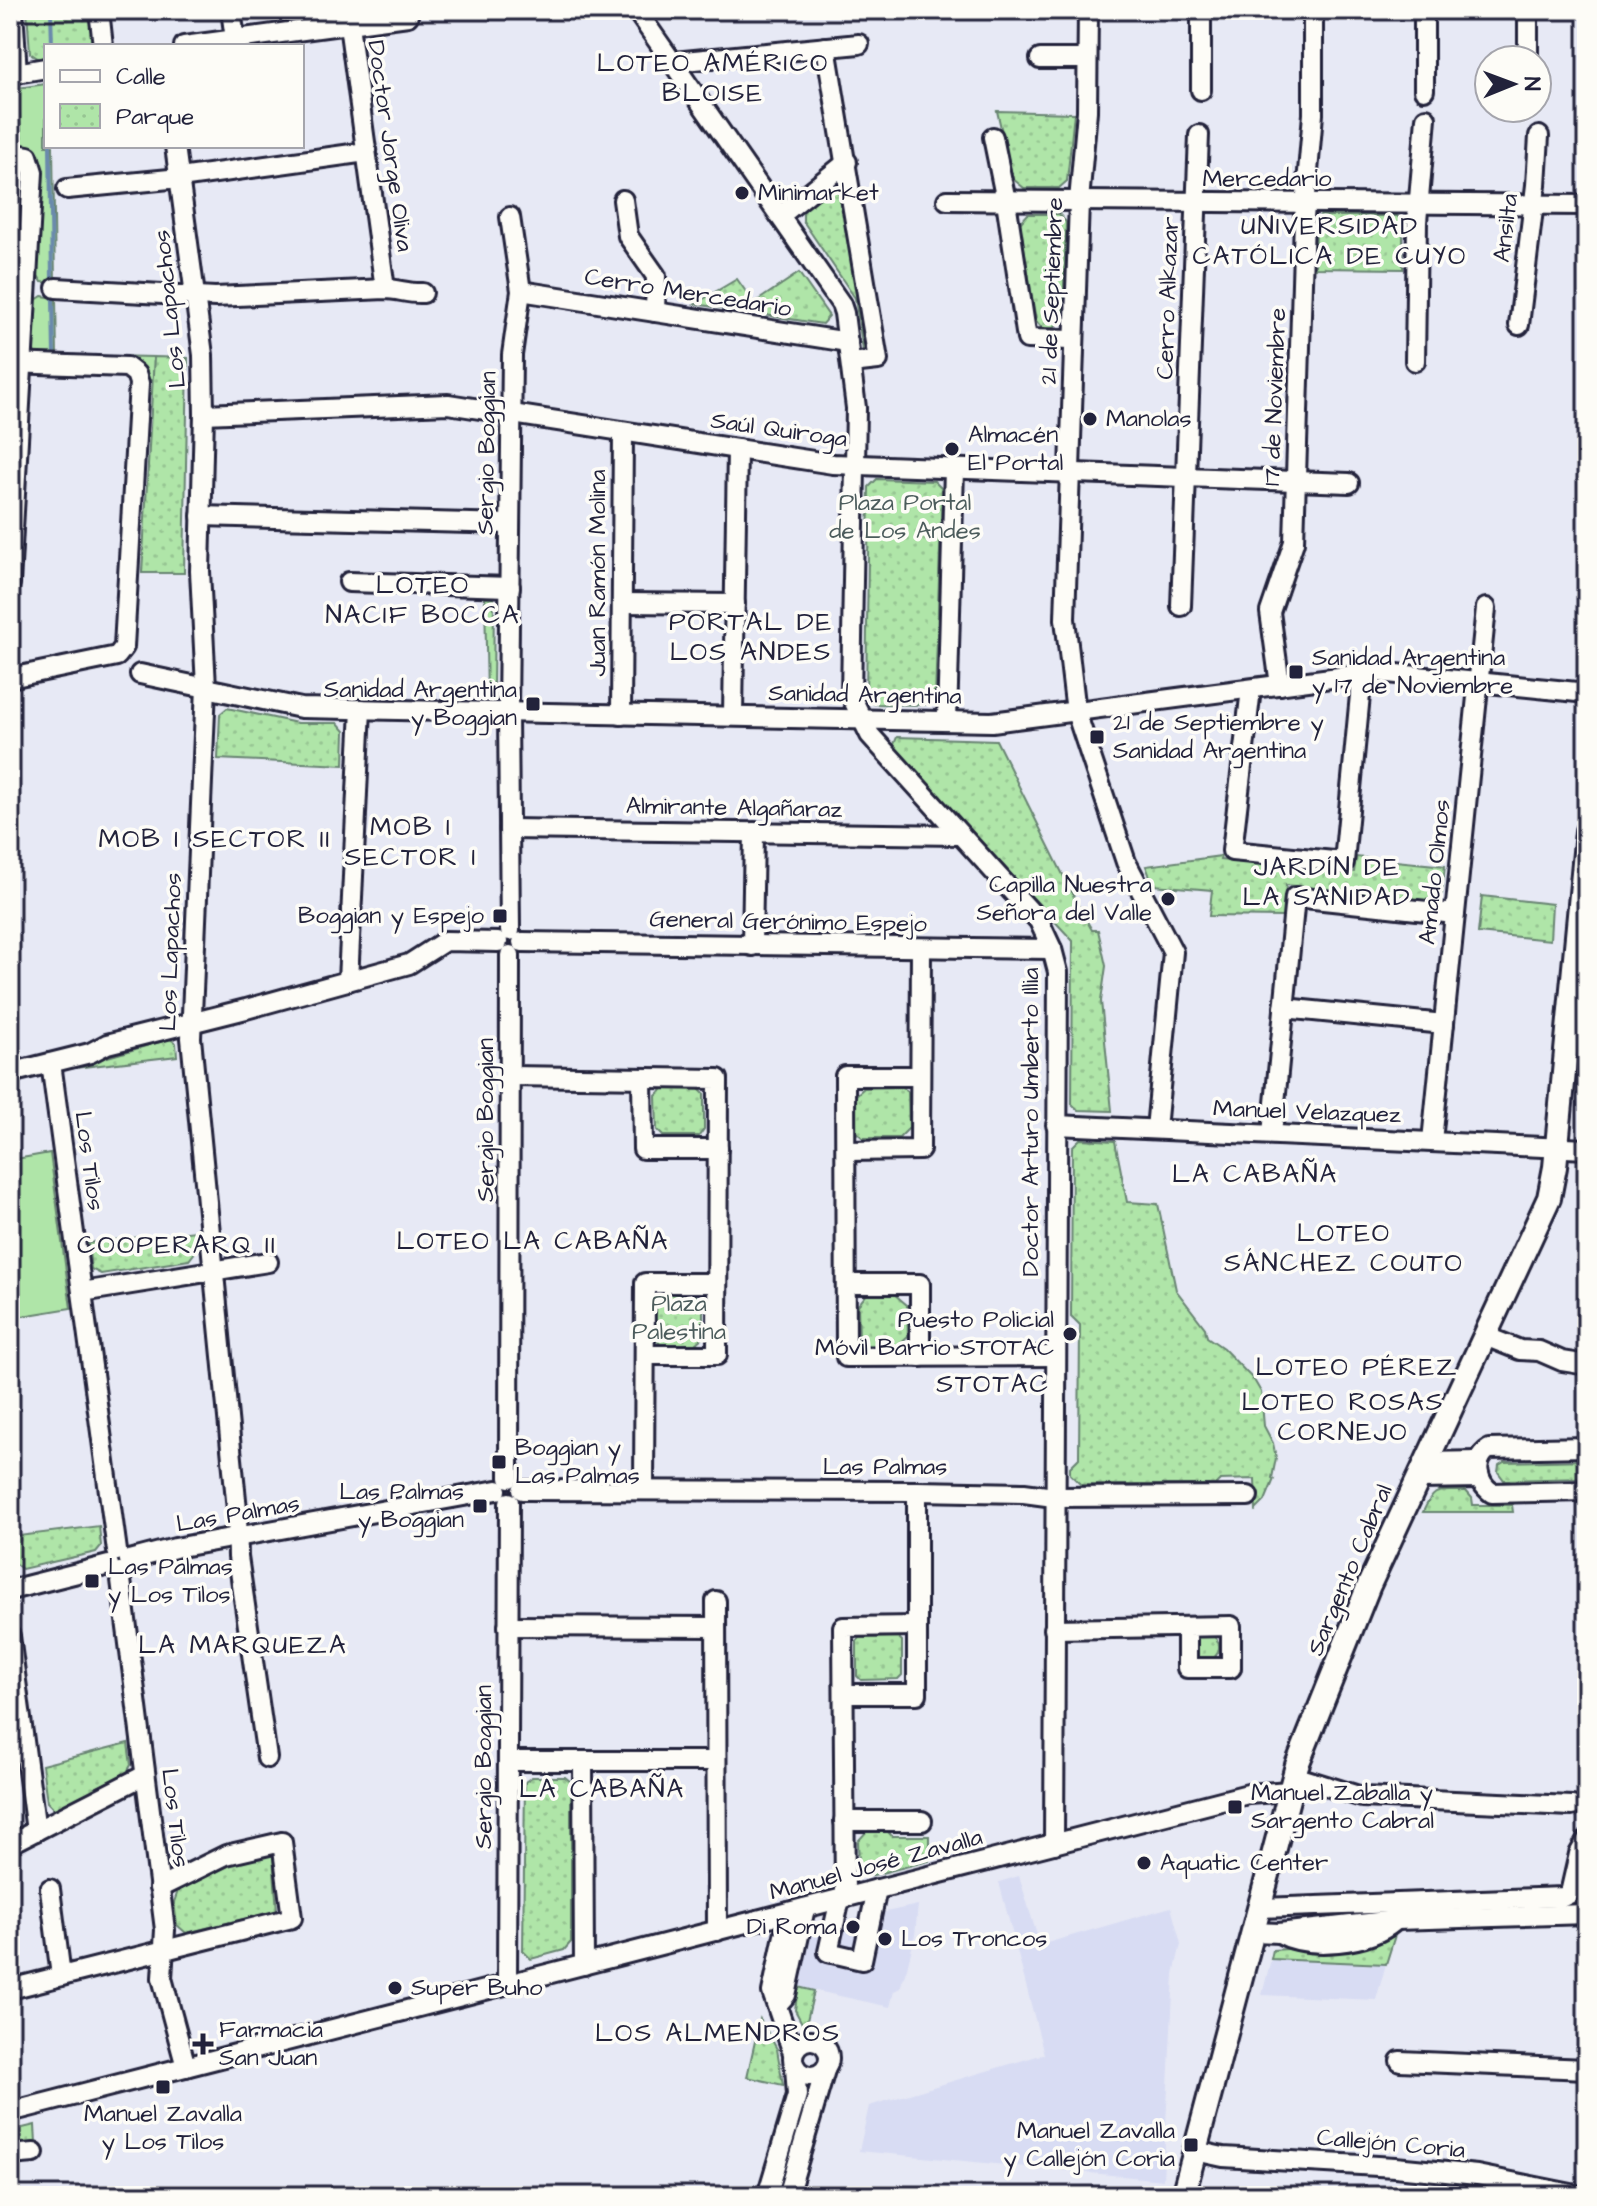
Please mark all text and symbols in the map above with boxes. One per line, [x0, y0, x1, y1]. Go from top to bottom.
street label: Doctor Jorge Oliva [357, 38, 422, 254]
legend [44, 44, 304, 148]
north arrow [1473, 44, 1553, 124]
district label: LOTEO AMÉRICO BLOISE [597, 45, 829, 111]
text: Calle [116, 60, 166, 94]
text: N [1516, 77, 1547, 91]
text: Parque [116, 100, 194, 134]
street label: Mercedario [1202, 162, 1332, 196]
place label: Minimarket [758, 176, 879, 210]
marker: Minimarket [733, 184, 751, 202]
street label: Ansilta [1485, 192, 1527, 264]
street label: 21 de Septiembre [1032, 197, 1072, 385]
district label: UNIVERSIDAD CATÓLICA DE CUYO [1192, 208, 1468, 274]
street label: Cerro Alkazar [1148, 216, 1188, 380]
street label: Los Lapachos [145, 228, 195, 390]
street label: Cerro Mercedario [582, 260, 794, 326]
street label: 17 de Noviembre [1255, 307, 1295, 487]
street label: Sergio Boggian [469, 371, 506, 535]
place label: Manolas [1106, 402, 1192, 436]
street label: Saúl Quiroga [708, 404, 849, 457]
marker: Manolas [1081, 410, 1099, 428]
place label: Almacén El Portal [968, 418, 1063, 480]
marker: Almacén El Portal [943, 440, 961, 458]
street label: Juan Ramón Molina [581, 470, 615, 676]
park label: Plaza Portal de Los Andes [829, 486, 981, 548]
district label: LOTEO NACIF BOCCA [325, 567, 521, 633]
district label: PORTAL DE LOS ANDES [669, 604, 833, 670]
place label: Sanidad Argentina y 17 de Noviembre [1312, 641, 1513, 704]
marker: Sanidad Argentina y 17 de Noviembre [1287, 663, 1305, 681]
place label: Sanidad Argentina y Boggian [324, 673, 517, 736]
street label: Sanidad Argentina [768, 676, 962, 715]
marker: Sanidad Argentina y Boggian [524, 695, 542, 713]
place label: 21 de Septiembre y Sanidad Argentina [1113, 706, 1324, 769]
marker: 21 de Septiembre y Sanidad Argentina [1088, 728, 1106, 746]
street label: Almirante Algañaraz [625, 789, 843, 828]
street label: Amado Olmos [1410, 798, 1460, 946]
district label: MOB I SECTOR I [345, 809, 478, 875]
district label: MOB I SECTOR II [98, 821, 332, 857]
district label: JARDÍN DE LA SANIDAD [1242, 849, 1412, 915]
place label: Capilla Nuestra Señora del Valle [977, 868, 1152, 930]
street label: Los Lapachos [151, 872, 191, 1032]
marker: Capilla Nuestra Señora del Valle [1159, 890, 1177, 908]
place label: Boggian y Espejo [298, 899, 485, 934]
street label: General Gerónimo Espejo [649, 903, 928, 941]
marker: Boggian y Espejo [491, 907, 509, 925]
street label: Doctor Arturo Umberto Illia [1014, 968, 1048, 1276]
street label: Sergio Boggian [469, 1038, 504, 1202]
street label: Manuel Velazquez [1213, 1092, 1402, 1132]
street label: Los Tilos [65, 1109, 113, 1213]
district label: LA CABAÑA [1172, 1156, 1338, 1192]
district label: LOTEO SÁNCHEZ COUTO [1224, 1215, 1464, 1281]
district label: LOTEO LA CABAÑA [396, 1223, 670, 1259]
district label: COOPERARQ II [77, 1227, 277, 1263]
park label: Plaza Palestina [632, 1287, 726, 1349]
place label: Puesto Policial Móvil Barrio STOTAC [815, 1303, 1054, 1365]
marker: Puesto Policial Móvil Barrio STOTAC [1061, 1325, 1079, 1343]
district label: LOTEO PÉREZ [1255, 1349, 1459, 1385]
district label: STOTAC [936, 1366, 1050, 1402]
district label: LOTEO ROSAS CORNEJO [1242, 1384, 1444, 1450]
place label: Boggian y Las Palmas [515, 1431, 640, 1493]
street label: Las Palmas [823, 1450, 947, 1484]
marker: Boggian y Las Palmas [490, 1453, 508, 1471]
place label: Las Palmas y Boggian [339, 1475, 464, 1538]
street label: Sargento Cabral [1299, 1479, 1402, 1661]
street label: Las Palmas [174, 1486, 302, 1542]
marker: Las Palmas y Boggian [471, 1497, 489, 1515]
place label: Las Palmas y Los Tilos [108, 1550, 233, 1613]
marker: Las Palmas y Los Tilos [83, 1572, 101, 1590]
district label: LA MARQUEZA [138, 1627, 348, 1663]
street label: Sergio Boggian [467, 1685, 502, 1849]
street label: Los Tilos [152, 1766, 198, 1870]
district label: LA CABAÑA [519, 1771, 685, 1807]
place label: Manuel Zaballa y Sargento Cabral [1251, 1776, 1434, 1839]
marker: Manuel Zaballa y Sargento Cabral [1226, 1798, 1244, 1816]
street label: Manuel José Zavalla [766, 1820, 986, 1910]
place label: Aquatic Center [1160, 1846, 1328, 1880]
marker: Aquatic Center [1135, 1854, 1153, 1872]
place label: Di Roma [747, 1910, 837, 1944]
marker: Di Roma [844, 1918, 862, 1936]
place label: Los Troncos [901, 1922, 1047, 1956]
marker: Los Troncos [876, 1930, 894, 1948]
place label: Super Buho [411, 1971, 543, 2005]
marker: Super Buho [386, 1979, 404, 1997]
place label: Farmacia San Juan [219, 2013, 323, 2075]
district label: LOS ALMENDROS [595, 2015, 841, 2051]
marker: Farmacia San Juan [194, 2035, 212, 2053]
marker: Manuel Zavalla y Los Tilos [154, 2078, 172, 2096]
place label: Manuel Zavalla y Los Tilos [84, 2097, 242, 2160]
place label: Manuel Zavalla y Callejón Coria [1004, 2114, 1175, 2177]
street label: Callejón Coria [1315, 2121, 1467, 2167]
marker: Manuel Zavalla y Callejón Coria [1182, 2136, 1200, 2154]

